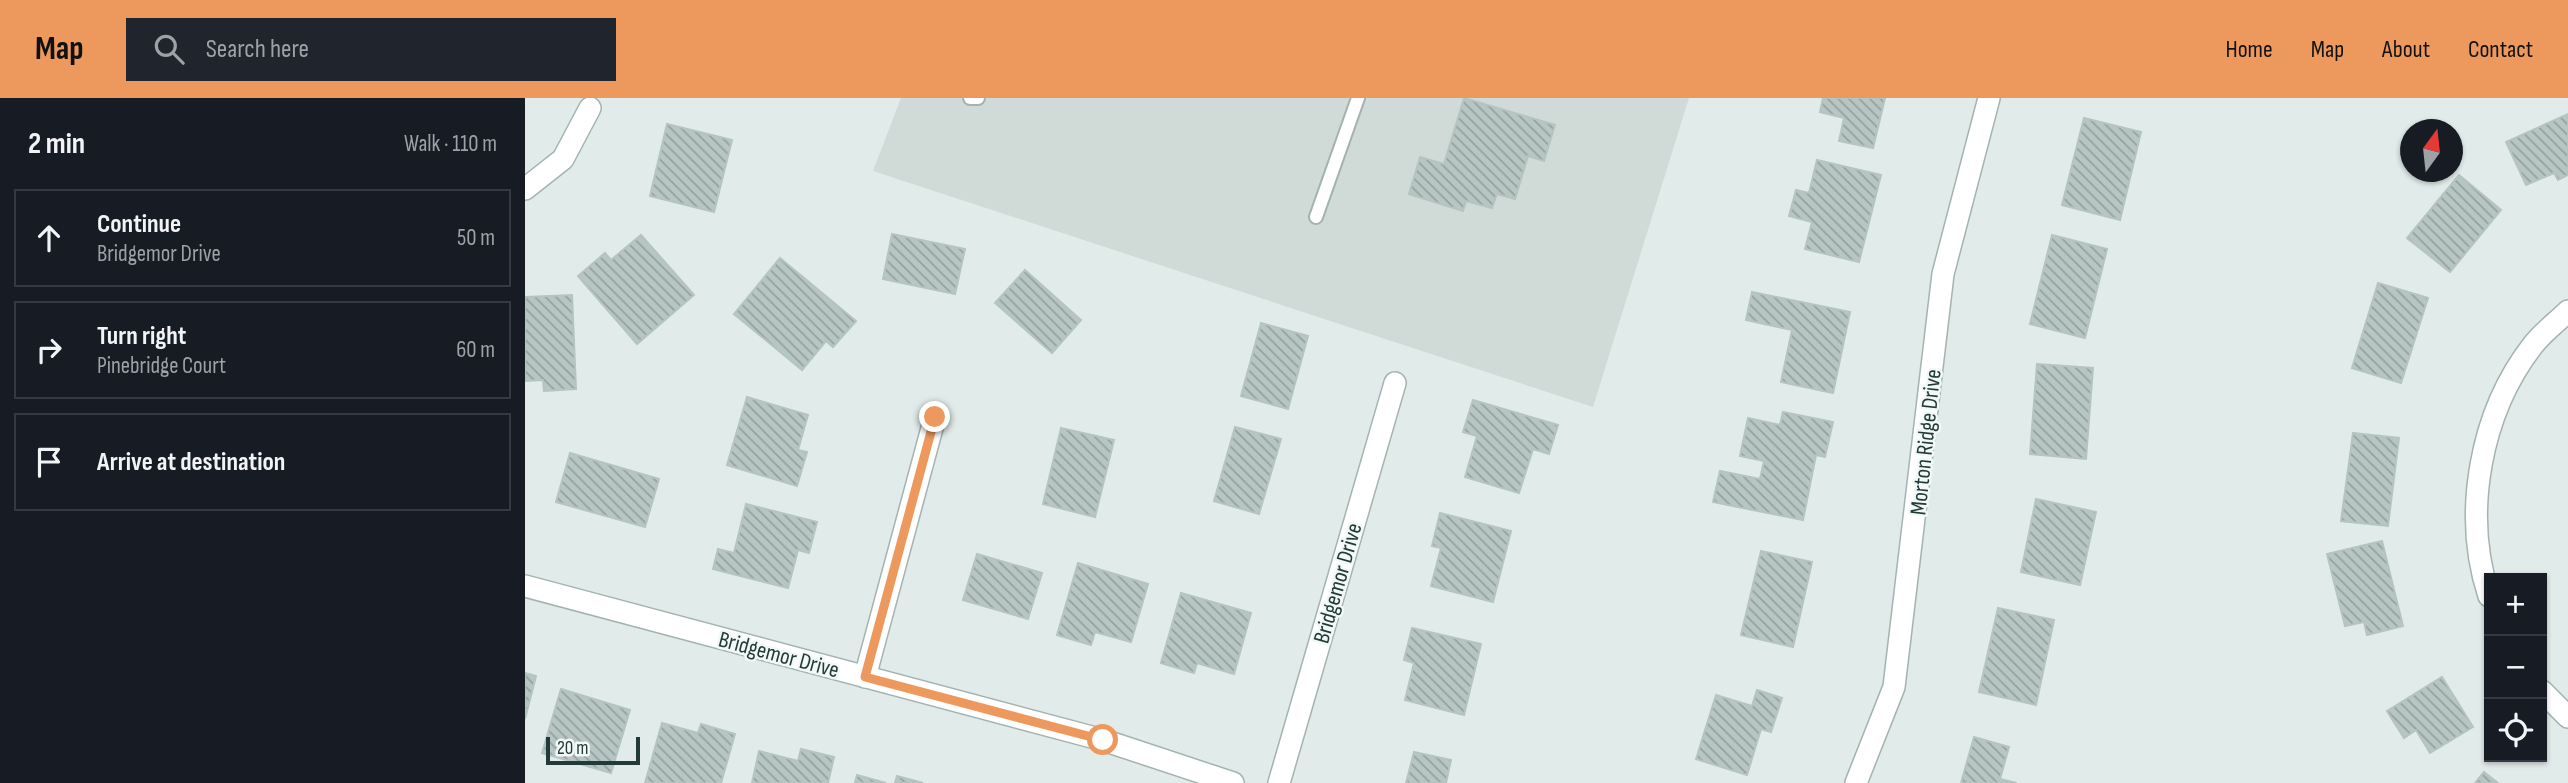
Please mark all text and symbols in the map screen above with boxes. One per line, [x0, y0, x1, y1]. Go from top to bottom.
search box [126, 18, 616, 81]
text: Map [35, 29, 84, 69]
icon: search [150, 30, 188, 68]
text: Search here [206, 34, 309, 65]
text: Home [2225, 35, 2273, 64]
text: Map [2311, 35, 2344, 64]
text: About [2382, 35, 2430, 64]
text: Contact [2468, 35, 2533, 64]
north arrow [2400, 119, 2463, 182]
text: 2 min [28, 126, 85, 162]
text: Walk · 110 m [404, 130, 497, 158]
text: Continue [97, 209, 181, 240]
icon: ahead [30, 219, 68, 257]
text: 50 m [457, 224, 495, 252]
text: Bridgemor Drive [97, 240, 221, 268]
text: Turn right [97, 321, 186, 352]
icon: right [30, 331, 68, 369]
text: 60 m [456, 336, 495, 364]
text: Pinebridge Court [97, 352, 226, 380]
street label: Morton Ridge Drive [1904, 368, 1948, 516]
route end [919, 401, 950, 432]
icon: arrive [30, 443, 68, 481]
text: Arrive at destination [97, 447, 285, 478]
street label: Bridgemor Drive [1307, 520, 1368, 647]
map controls [2484, 573, 2547, 762]
button: + [2484, 573, 2547, 636]
street label: Bridgemor Drive [715, 625, 842, 685]
button: − [2484, 636, 2547, 699]
button: locate [2484, 699, 2547, 762]
route start [1087, 724, 1118, 755]
scale bar [546, 734, 641, 766]
text: 20 m [557, 737, 589, 760]

